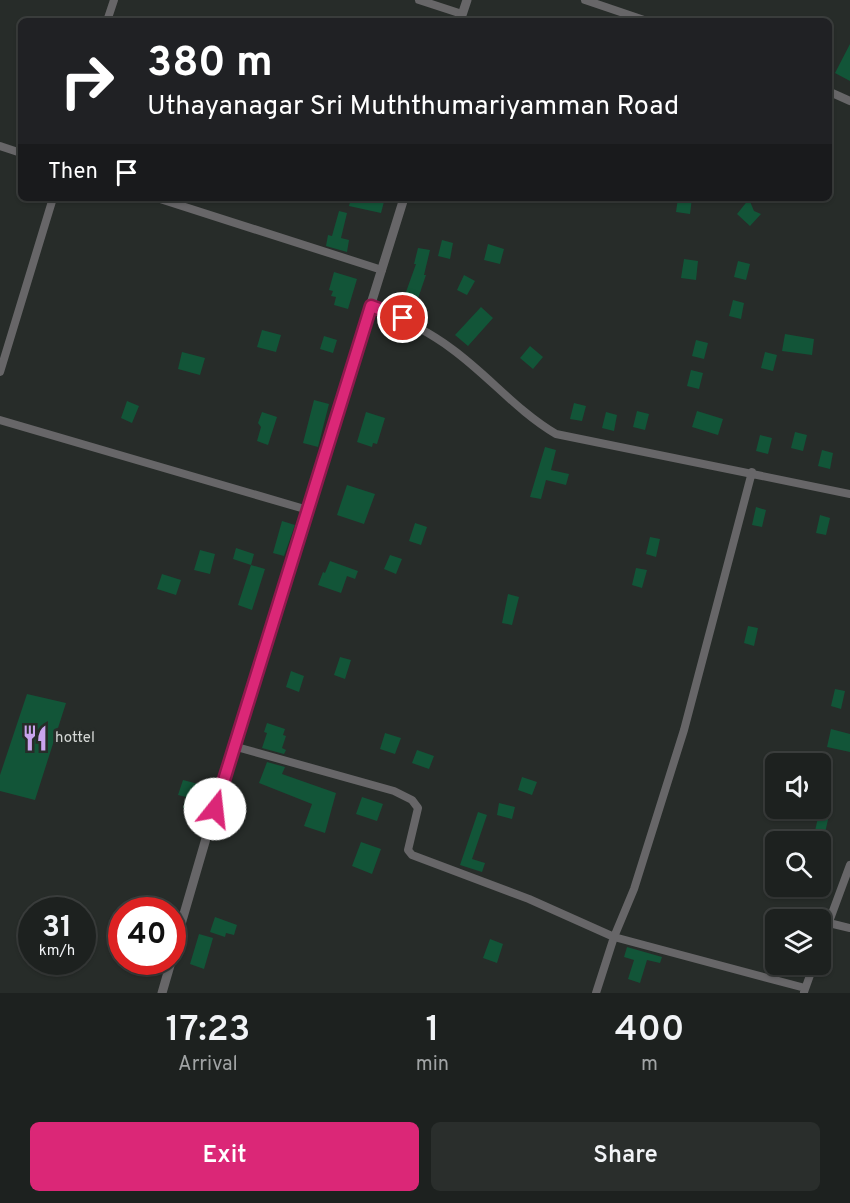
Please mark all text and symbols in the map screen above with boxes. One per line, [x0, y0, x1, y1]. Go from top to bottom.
text: 380 m [147, 38, 273, 91]
icon: right [48, 42, 126, 120]
text: Uthayanagar Sri Muththumariyamman Road [147, 90, 679, 124]
icon: arrive [110, 156, 143, 189]
text: Then [48, 159, 98, 186]
pin [377, 292, 428, 343]
icon: arrive [386, 301, 419, 334]
restaurant icon: hottel [20, 723, 50, 753]
place label: hottel [55, 729, 95, 748]
map controls [765, 753, 831, 975]
button: sound [765, 753, 831, 819]
position arrow [183, 777, 247, 841]
button: search [765, 831, 831, 897]
speed limit sign: 40 [108, 897, 186, 975]
button: layers [765, 909, 831, 975]
text: 31 [42, 910, 72, 947]
text: km/h [39, 942, 75, 961]
text: 17:23 [166, 1008, 250, 1054]
text: 1 [425, 1008, 440, 1054]
text: 400 [615, 1008, 684, 1054]
text: Arrival [178, 1052, 238, 1078]
text: min [416, 1052, 449, 1078]
text: m [641, 1052, 658, 1078]
button: Exit [30, 1122, 419, 1191]
button: Share [431, 1122, 820, 1191]

